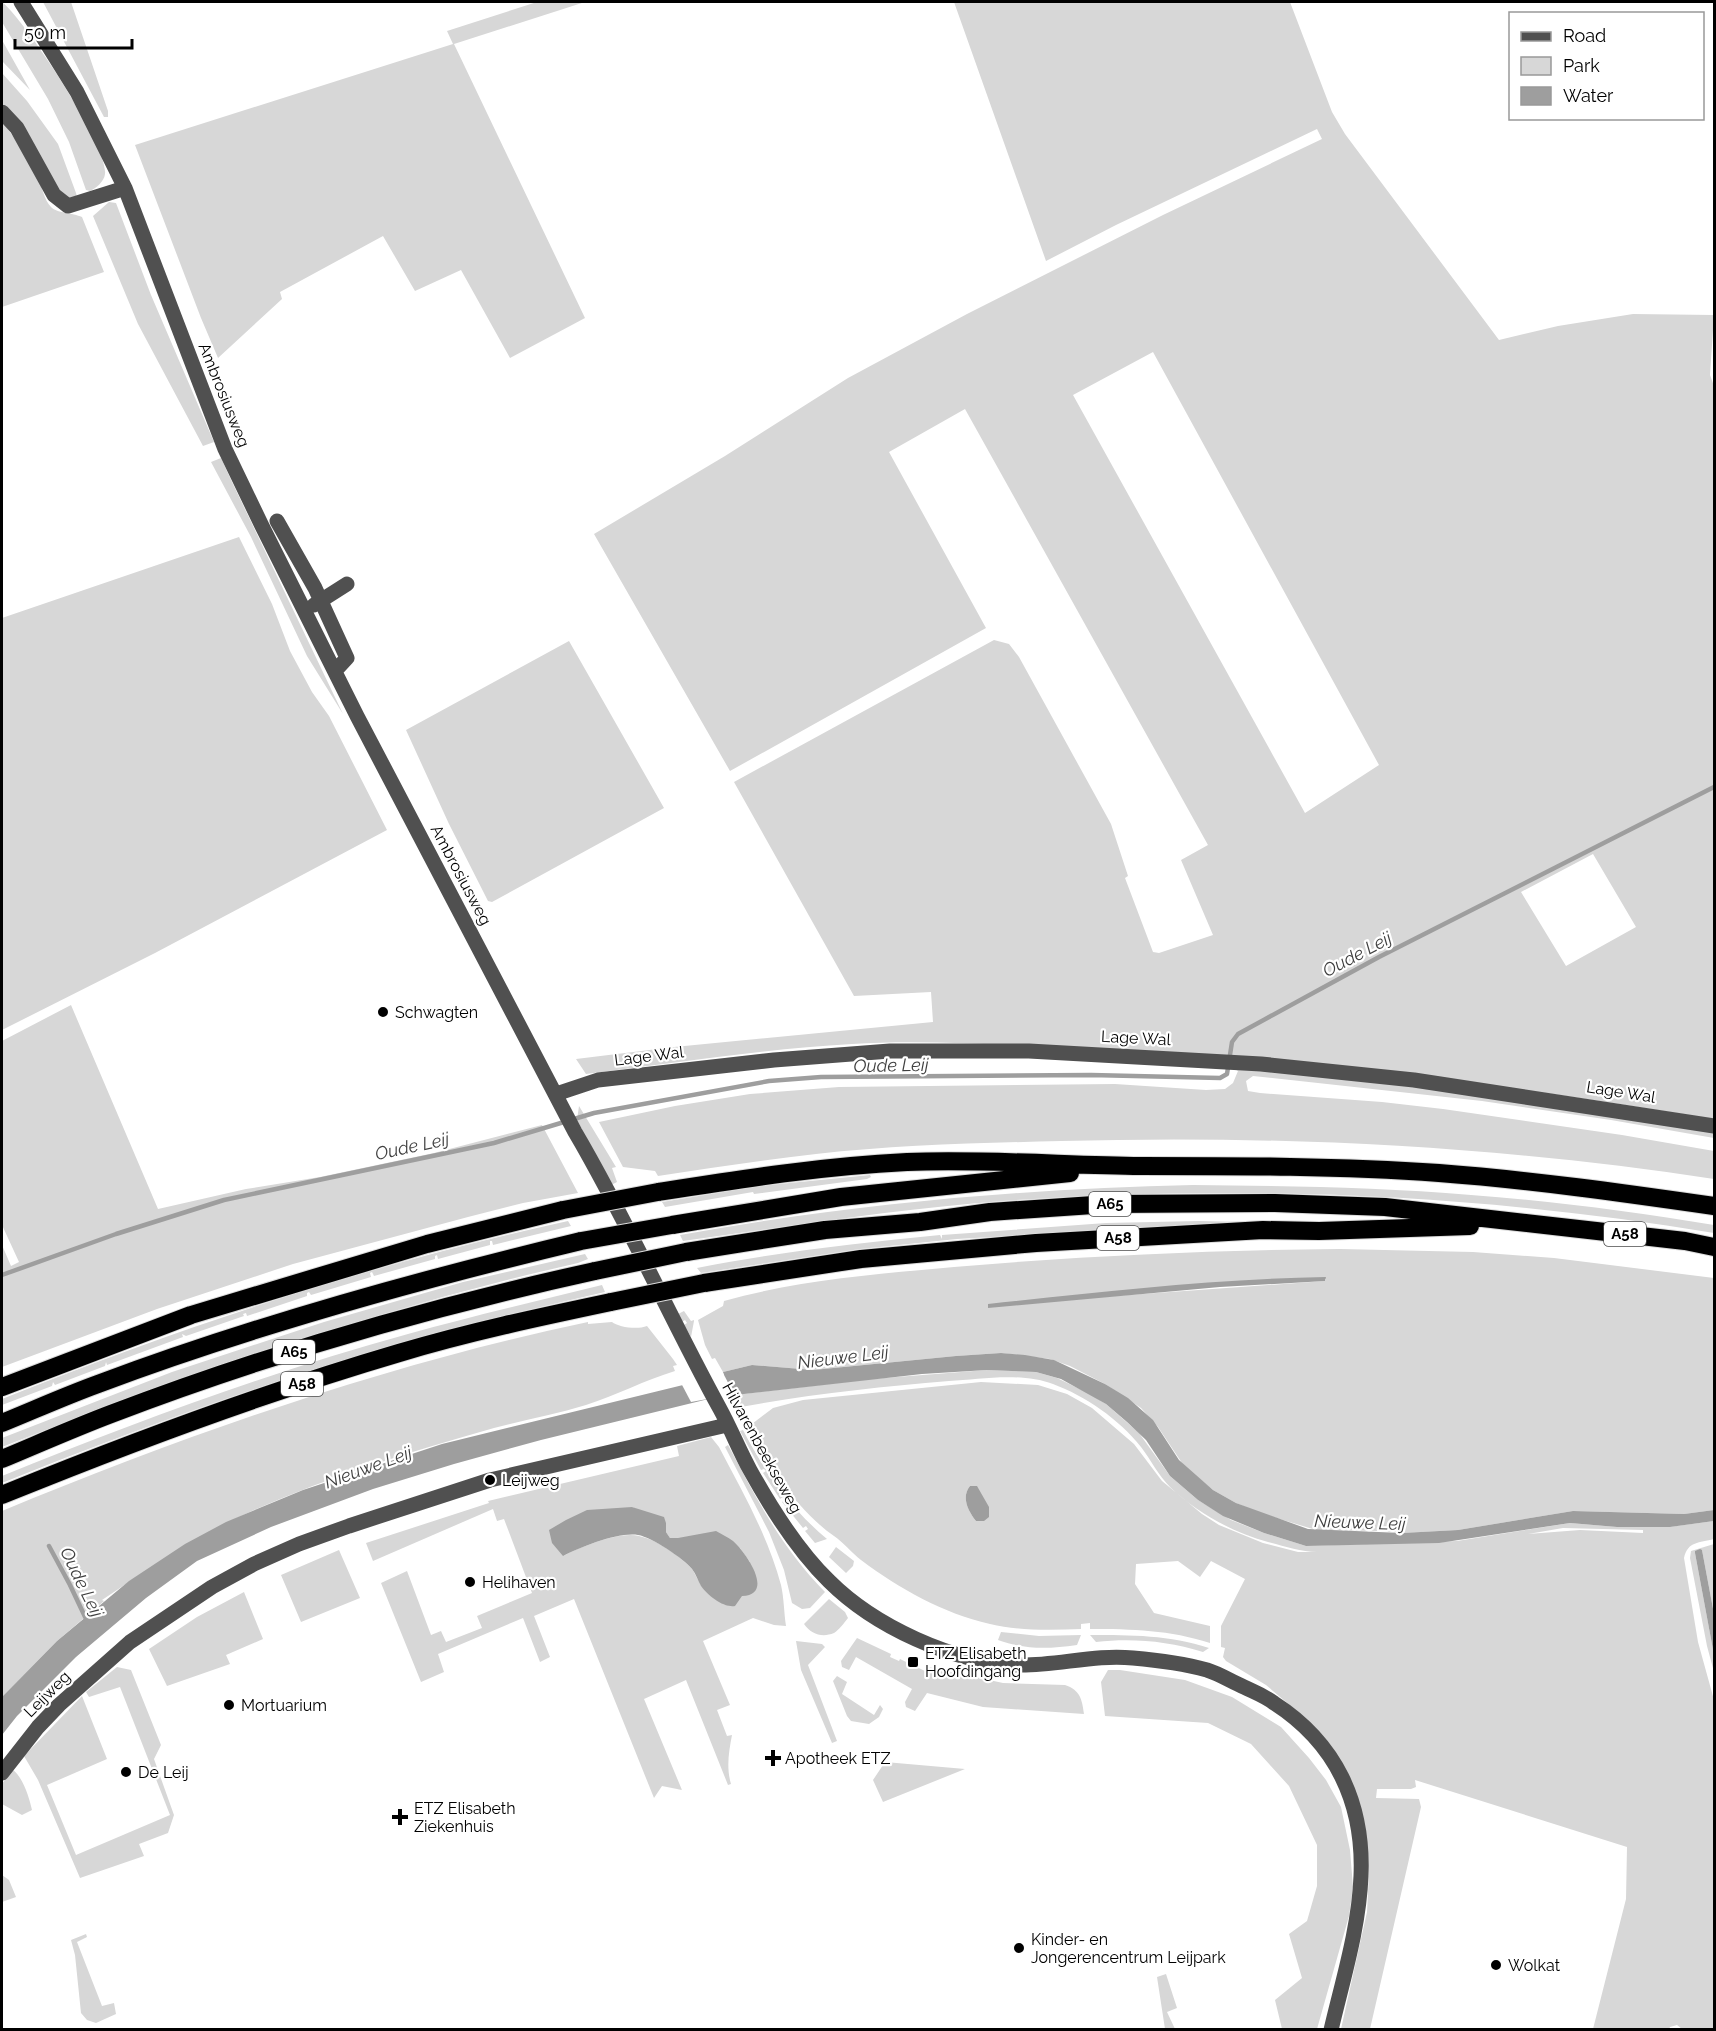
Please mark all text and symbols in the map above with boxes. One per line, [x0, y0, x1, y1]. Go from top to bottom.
scale bar [15, 12, 132, 50]
legend [1509, 12, 1704, 120]
text: 50 m [24, 22, 66, 43]
text: Road [1563, 25, 1606, 46]
text: Park [1563, 55, 1600, 76]
text: Water [1563, 85, 1614, 106]
street label: Ambrosiusweg [194, 340, 254, 450]
street label: Ambrosiusweg [427, 822, 495, 928]
water label: Oude Leij [1319, 927, 1396, 981]
place label: Schwagten [395, 1003, 478, 1022]
marker: Schwagten [376, 1005, 390, 1019]
street label: Lage Wal [1101, 1027, 1172, 1049]
street label: Lage Wal [613, 1042, 685, 1070]
water label: Oude Leij [853, 1054, 930, 1076]
street label: Lage Wal [1585, 1077, 1658, 1107]
water label: Oude Leij [373, 1128, 452, 1164]
road number: A65 [1089, 1192, 1131, 1216]
road number: A58 [1604, 1222, 1646, 1246]
road number: A58 [1097, 1226, 1139, 1250]
road number: A65 [273, 1340, 315, 1364]
water label: Nieuwe Leij [796, 1341, 891, 1373]
road number: A58 [281, 1372, 323, 1396]
street label: Hilvarenbeekseweg [718, 1379, 806, 1517]
water label: Nieuwe Leij [321, 1441, 416, 1493]
place label: Leijweg [502, 1471, 560, 1490]
marker: Leijweg [483, 1473, 497, 1487]
water label: Nieuwe Leij [1314, 1510, 1407, 1534]
water label: Oude Leij [56, 1544, 108, 1621]
place label: Helihaven [482, 1573, 556, 1592]
marker: Helihaven [463, 1575, 477, 1589]
place label: ETZ Elisabeth Hoofdingang [925, 1644, 1027, 1681]
marker: ETZ Elisabeth Hoofdingang [906, 1655, 920, 1669]
street label: Leijweg [20, 1667, 74, 1721]
place label: Mortuarium [241, 1696, 327, 1715]
marker: Mortuarium [222, 1698, 236, 1712]
place label: Apotheek ETZ [785, 1749, 891, 1768]
marker: Apotheek ETZ [766, 1751, 780, 1765]
place label: De Leij [138, 1763, 189, 1782]
marker: De Leij [119, 1765, 133, 1779]
place label: ETZ Elisabeth Ziekenhuis [414, 1799, 516, 1836]
marker: ETZ Elisabeth Ziekenhuis [391, 1808, 409, 1826]
place label: Kinder- en Jongerencentrum Leijpark [1031, 1930, 1226, 1967]
marker: Kinder- en Jongerencentrum Leijpark [1012, 1941, 1026, 1955]
place label: Wolkat [1508, 1956, 1561, 1975]
marker: Wolkat [1489, 1958, 1503, 1972]

